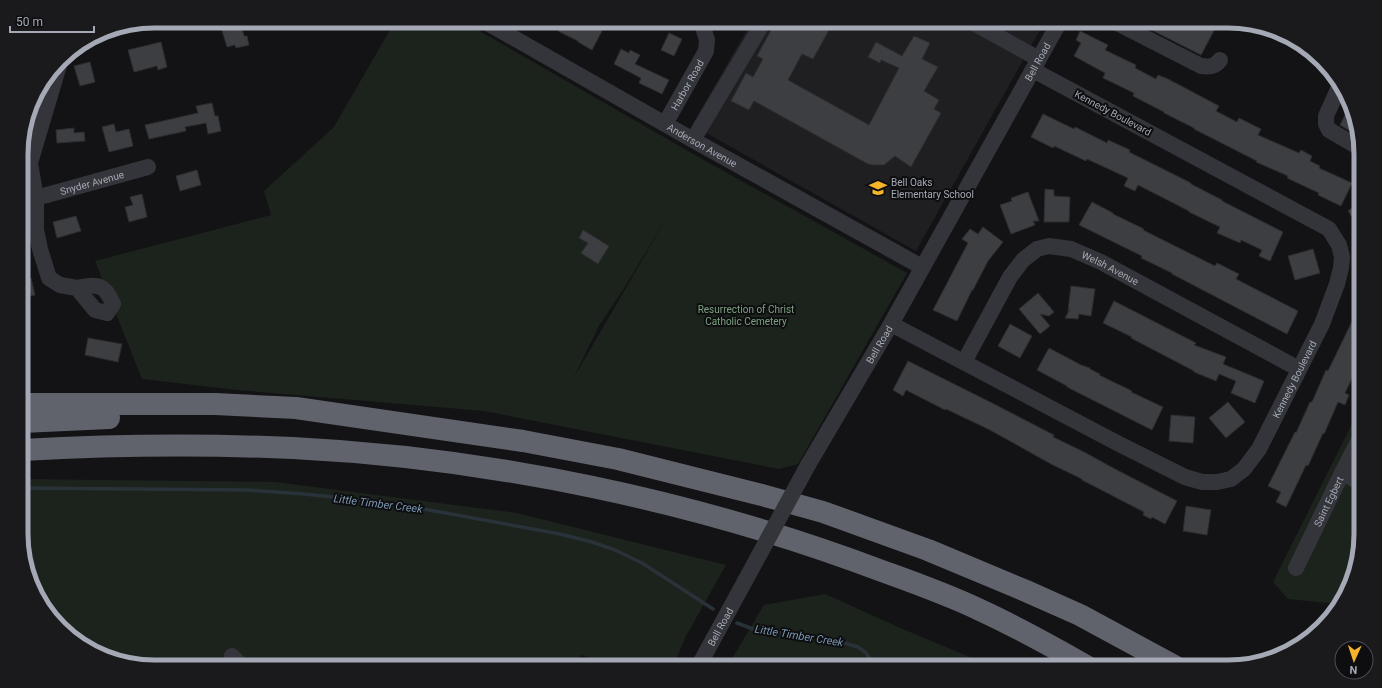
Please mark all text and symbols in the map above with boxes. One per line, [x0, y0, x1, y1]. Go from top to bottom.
scale bar [10, 8, 94, 34]
text: 50 m [16, 15, 43, 29]
street label: Bell Road [1022, 41, 1052, 83]
street label: Harbor Road [668, 58, 706, 112]
street label: Kennedy Boulevard [1073, 88, 1153, 138]
street label: Anderson Avenue [665, 121, 739, 169]
street label: Snyder Avenue [59, 168, 125, 197]
place label: Bell Oaks Elementary School [891, 177, 974, 200]
school or university icon: Bell Oaks Elementary School [868, 178, 888, 198]
street label: Welsh Avenue [1080, 249, 1141, 287]
park label: Resurrection of Christ Catholic Cemetery [698, 304, 794, 327]
street label: Bell Road [864, 324, 894, 365]
street label: Kennedy Boulevard [1270, 339, 1318, 420]
street label: Saint Egbert [1311, 475, 1345, 528]
water label: Little Timber Creek [333, 492, 424, 516]
street label: Bell Road [705, 606, 735, 648]
water label: Little Timber Creek [754, 623, 845, 650]
north arrow [1334, 640, 1374, 680]
text: N [1349, 663, 1358, 676]

